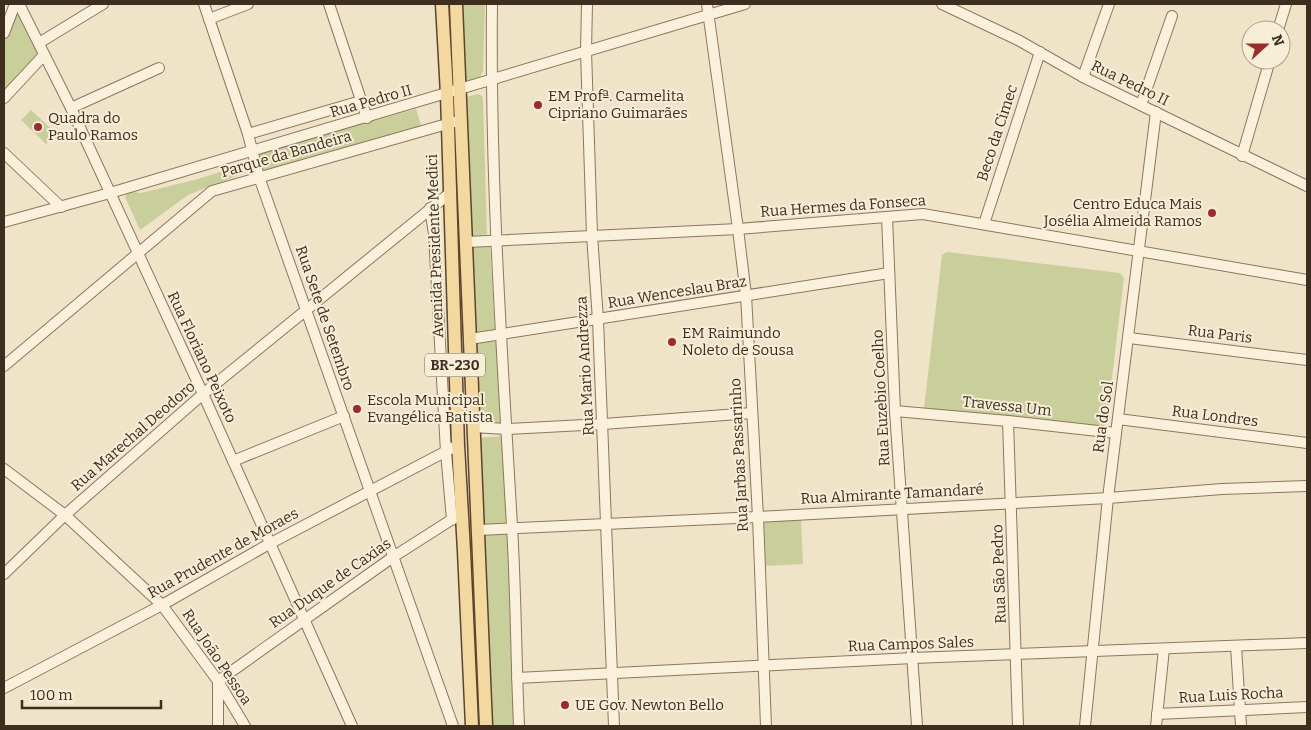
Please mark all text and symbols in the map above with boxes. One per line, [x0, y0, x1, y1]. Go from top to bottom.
north arrow [1241, 20, 1291, 70]
text: N [1268, 32, 1288, 49]
street label: Rua Pedro II [1088, 56, 1172, 110]
street label: Rua Pedro II [328, 81, 414, 121]
street label: Beco da Cimec [973, 82, 1021, 184]
place label: EM Profª. Carmelita Cipriano Guimarães [548, 87, 688, 122]
marker: EM Profª. Carmelita Cipriano Guimarães [532, 99, 544, 111]
place label: Quadra do Paulo Ramos [48, 109, 138, 144]
marker: Quadra do Paulo Ramos [32, 121, 44, 133]
street label: Parque da Bandeira [219, 127, 353, 181]
street label: Avenida Presidente Medici [423, 153, 447, 338]
street label: Rua Hermes da Fonseca [760, 191, 926, 221]
place label: Centro Educa Mais Josélia Almeida Ramos [1043, 195, 1202, 230]
marker: Centro Educa Mais Josélia Almeida Ramos [1206, 207, 1218, 219]
street label: Rua Sete de Setembro [292, 243, 358, 393]
street label: Rua Wenceslau Braz [606, 272, 748, 312]
street label: Rua Floriano Peixoto [164, 289, 240, 425]
street label: Rua Mario Andrezza [572, 296, 598, 436]
street label: Rua Paris [1187, 321, 1253, 347]
place label: EM Raimundo Noleto de Sousa [682, 324, 794, 359]
street label: Rua Euzebio Coelho [868, 329, 894, 467]
marker: EM Raimundo Noleto de Sousa [666, 336, 678, 348]
road number: BR-230 [425, 354, 485, 376]
street label: Rua Marechal Deodoro [67, 377, 199, 495]
street label: Rua Jarbas Passarinho [726, 378, 752, 532]
street label: Rua do Sol [1089, 380, 1117, 454]
place label: Escola Municipal Evangélica Batista [367, 391, 493, 426]
street label: Travessa Um [962, 392, 1053, 420]
street label: Rua Londres [1171, 402, 1259, 430]
marker: Escola Municipal Evangélica Batista [351, 403, 363, 415]
street label: Rua Almirante Tamandaré [800, 480, 984, 508]
street label: Rua Prudente de Moraes [145, 504, 301, 602]
street label: Rua São Pedro [988, 524, 1010, 624]
street label: Rua Duque de Caxias [266, 534, 394, 632]
street label: Rua João Pessoa [178, 606, 256, 708]
street label: Rua Campos Sales [848, 633, 974, 655]
scale bar [22, 678, 161, 710]
street label: Rua Luis Rocha [1178, 683, 1284, 707]
text: 100 m [30, 686, 73, 704]
place label: UE Gov. Newton Bello [575, 696, 724, 714]
marker: UE Gov. Newton Bello [559, 699, 571, 711]

